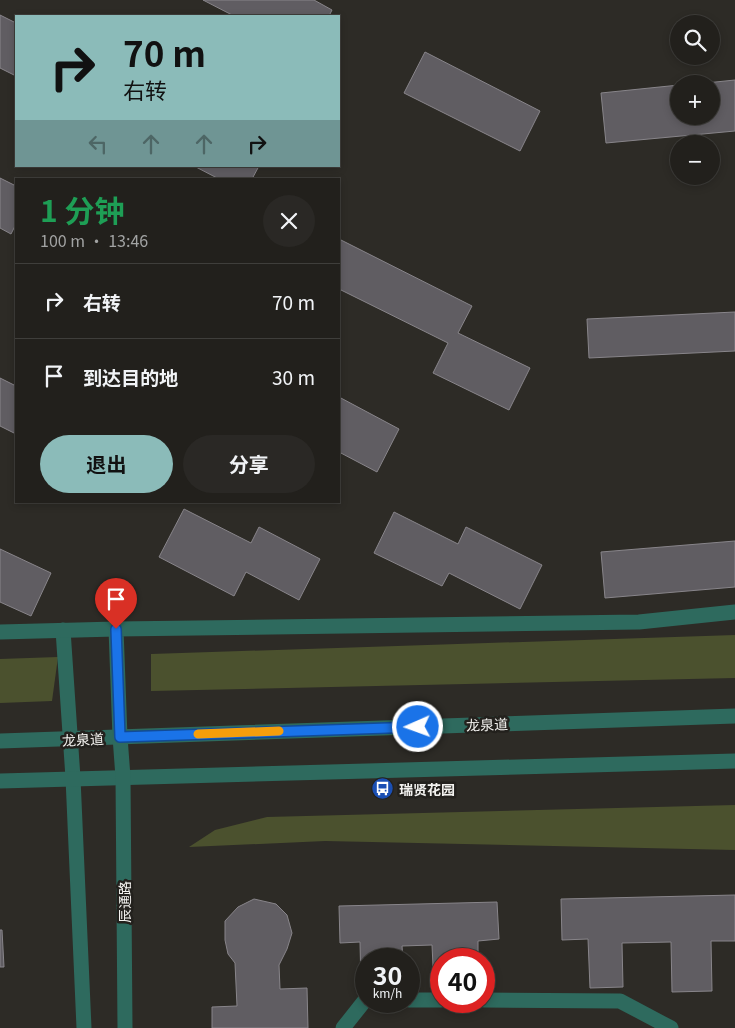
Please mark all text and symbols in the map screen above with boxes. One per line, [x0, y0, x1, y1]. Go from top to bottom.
map controls [670, 15, 720, 185]
button: search [670, 15, 720, 65]
text: 70 m [123, 26, 206, 77]
icon: right [40, 35, 105, 100]
text: 右转 [123, 73, 167, 105]
button: + [670, 75, 720, 125]
icon: left [84, 130, 112, 158]
icon: ahead [137, 130, 165, 158]
icon: ahead [190, 130, 218, 158]
icon: right [243, 130, 271, 158]
button: − [670, 135, 720, 185]
text: 1 分钟 [40, 187, 125, 231]
button: close [263, 195, 315, 247]
text: 100 m · 13:46 [40, 228, 148, 252]
icon: right [40, 287, 68, 315]
text: 右转 [83, 288, 121, 315]
text: 70 m [272, 288, 315, 315]
icon: arrive [40, 362, 68, 390]
text: 到达目的地 [83, 363, 178, 390]
text: 30 m [272, 363, 315, 390]
button: 退出 [40, 435, 173, 493]
button: 分享 [183, 435, 315, 493]
pin [95, 578, 137, 629]
icon: arrive [102, 585, 130, 613]
position arrow [391, 700, 443, 752]
street label: 龙泉道 [466, 713, 508, 735]
street label: 龙泉道 [62, 728, 104, 750]
bus stop icon: 瑞贤花园 [371, 777, 395, 801]
place label: 瑞贤花园 [399, 779, 455, 799]
street label: 辰通路 [114, 881, 134, 923]
speed limit sign: 40 [430, 948, 495, 1013]
text: 30 [373, 956, 402, 992]
text: km/h [373, 984, 402, 1001]

